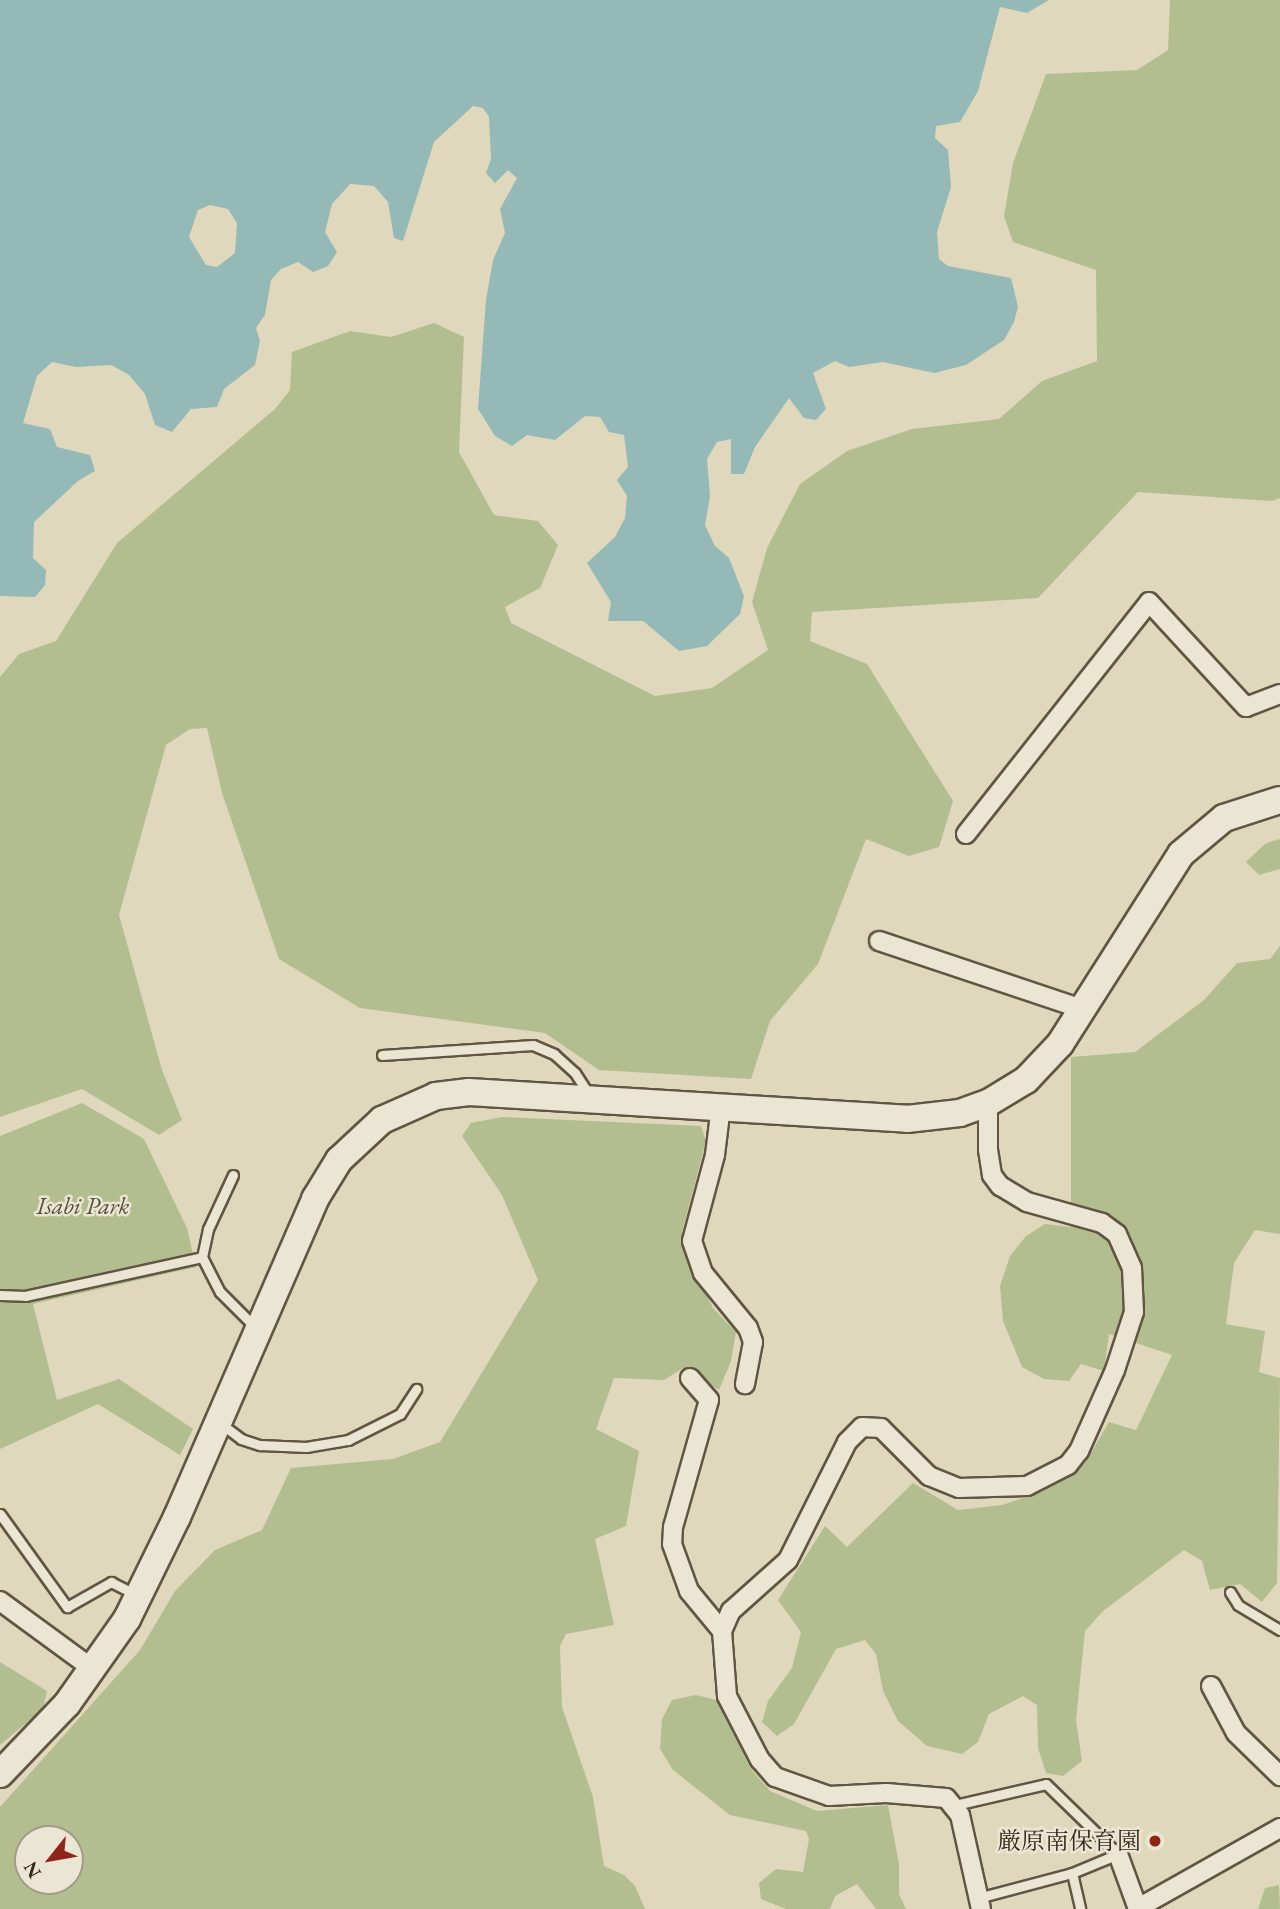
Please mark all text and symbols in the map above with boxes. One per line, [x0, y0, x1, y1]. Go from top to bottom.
park label: Isabi Park [36, 1192, 130, 1220]
north arrow [14, 1825, 84, 1895]
place label: 厳原南保育園 [997, 1827, 1141, 1855]
marker: 厳原南保育園 [1147, 1833, 1163, 1849]
text: N [18, 1857, 47, 1883]

